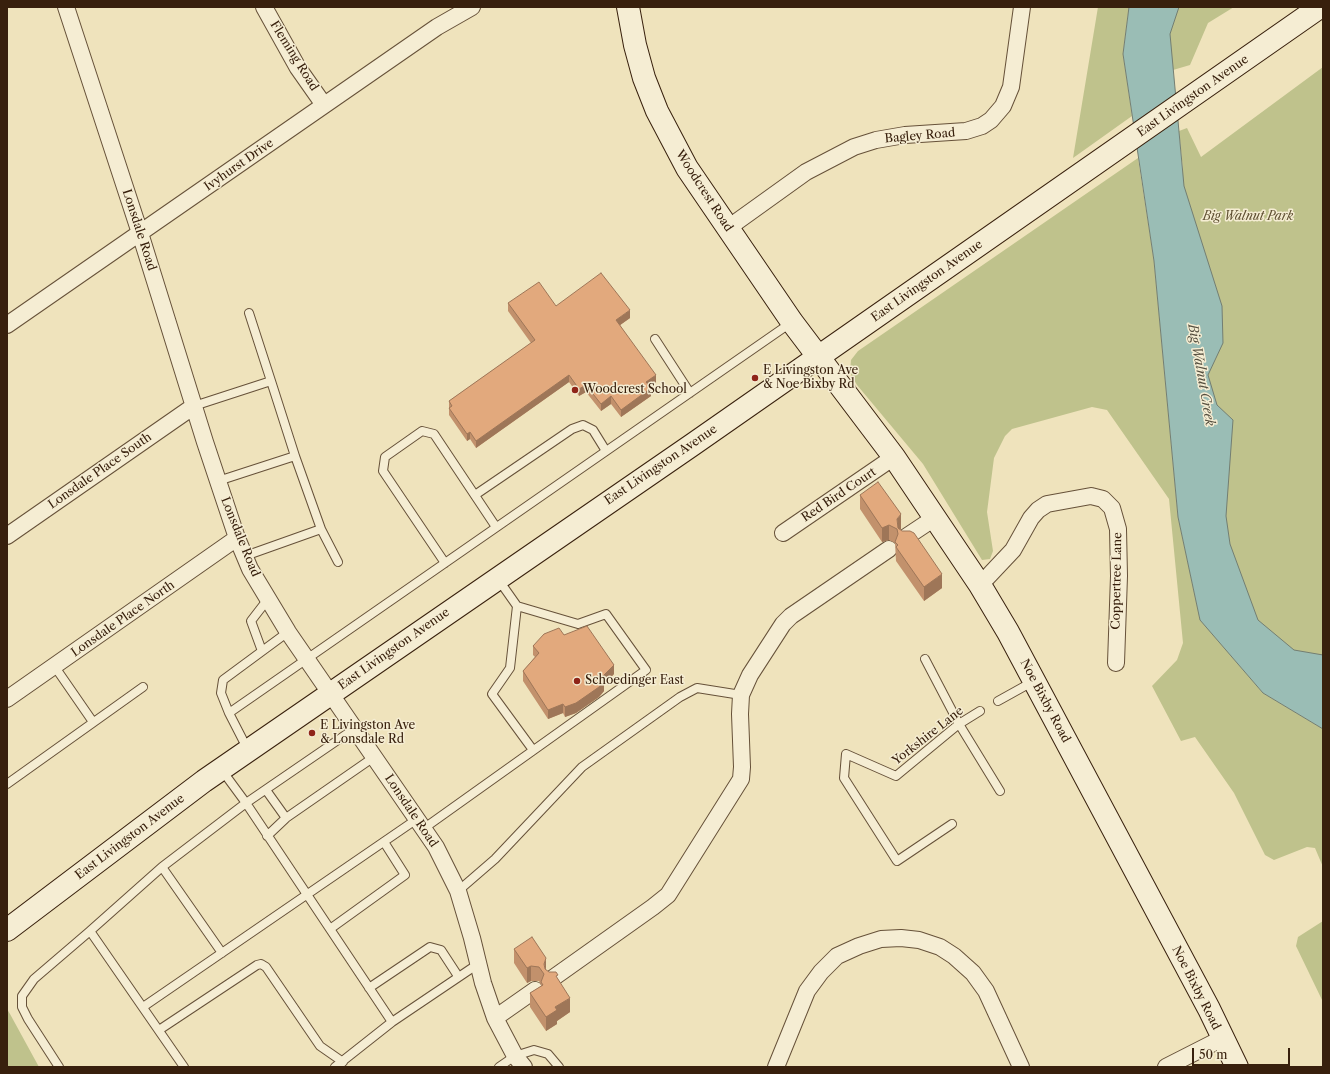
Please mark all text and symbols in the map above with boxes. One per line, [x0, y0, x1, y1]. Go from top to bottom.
street label: Fleming Road [267, 18, 321, 94]
street label: East Livingston Avenue [1135, 52, 1251, 140]
street label: Bagley Road [884, 126, 956, 146]
street label: Ivyhurst Drive [202, 136, 276, 194]
street label: Woodcrest Road [672, 148, 736, 234]
street label: Lonsdale Road [119, 187, 159, 273]
park label: Big Walnut Park [1203, 210, 1293, 224]
street label: East Livingston Avenue [869, 237, 985, 325]
water label: Big Walnut Creek [1184, 323, 1218, 427]
place label: E Livingston Ave & Noe Bixby Rd [763, 364, 858, 392]
marker: E Livingston Ave & Noe Bixby Rd [750, 373, 760, 383]
place label: Woodcrest School [583, 383, 687, 397]
marker: Woodcrest School [570, 385, 580, 395]
street label: East Livingston Avenue [602, 422, 720, 508]
street label: Lonsdale Place South [46, 430, 154, 512]
street label: Red Bird Court [799, 465, 879, 525]
street label: Lonsdale Road [217, 495, 263, 579]
street label: Coppertree Lane [1109, 532, 1125, 630]
street label: Lonsdale Place North [69, 578, 177, 660]
street label: East Livingston Avenue [336, 605, 452, 693]
street label: Noe Bixby Road [1017, 657, 1073, 745]
place label: Schoedinger East [585, 674, 684, 688]
marker: Schoedinger East [572, 676, 582, 686]
street label: Yorkshire Lane [890, 704, 966, 768]
place label: E Livingston Ave & Lonsdale Rd [320, 719, 415, 747]
marker: E Livingston Ave & Lonsdale Rd [307, 728, 317, 738]
street label: Lonsdale Road [381, 772, 441, 850]
street label: East Livingston Avenue [73, 791, 187, 883]
street label: Noe Bixby Road [1169, 944, 1223, 1032]
scale bar [1194, 1040, 1292, 1066]
text: 50 m [1199, 1047, 1228, 1062]

